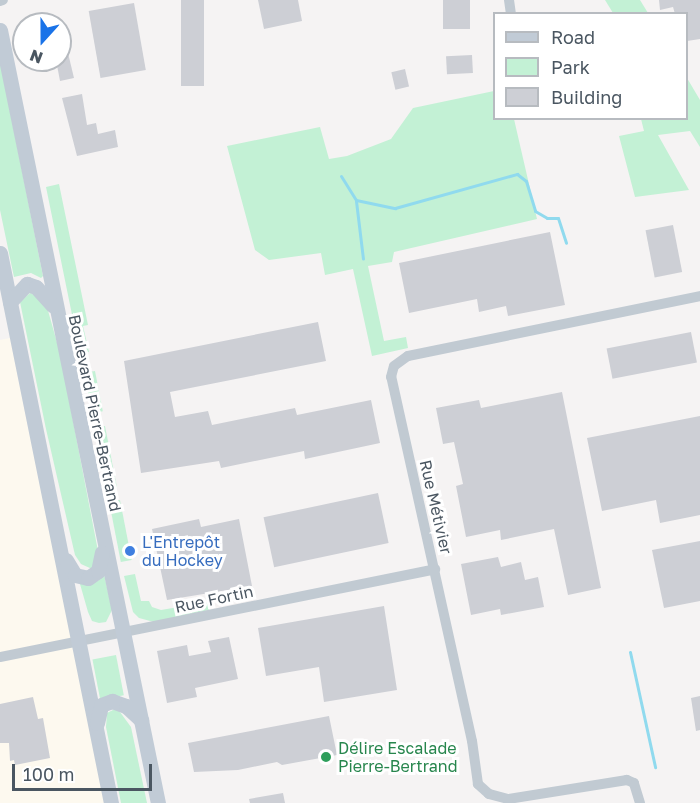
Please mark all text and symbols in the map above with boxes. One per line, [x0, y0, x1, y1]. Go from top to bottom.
north arrow [12, 12, 72, 72]
legend [493, 12, 688, 120]
text: Road [551, 26, 595, 48]
text: N [27, 45, 46, 68]
text: Park [551, 56, 590, 78]
text: Building [551, 86, 622, 108]
street label: Boulevard Pierre-Bertrand [65, 313, 125, 513]
street label: Rue Métivier [416, 458, 456, 556]
place label: L'Entrepôt du Hockey [142, 532, 223, 570]
marker: L'Entrepôt du Hockey [123, 544, 137, 558]
street label: Rue Fortin [173, 581, 255, 617]
place label: Délire Escalade Pierre-Bertrand [338, 738, 457, 776]
marker: Délire Escalade Pierre-Bertrand [319, 750, 333, 764]
scale bar [15, 752, 154, 790]
text: 100 m [23, 763, 74, 785]

